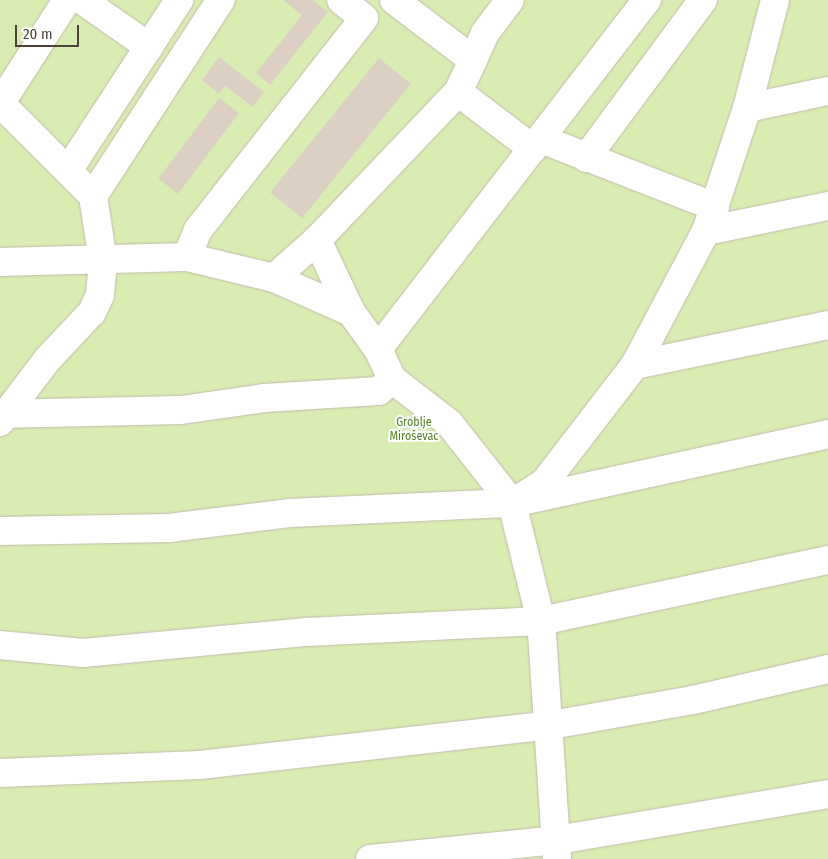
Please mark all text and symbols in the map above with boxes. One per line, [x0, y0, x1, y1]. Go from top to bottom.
scale bar [18, 15, 81, 47]
text: 20 m [23, 25, 53, 43]
park label: Groblje Miroševac [390, 416, 438, 444]

